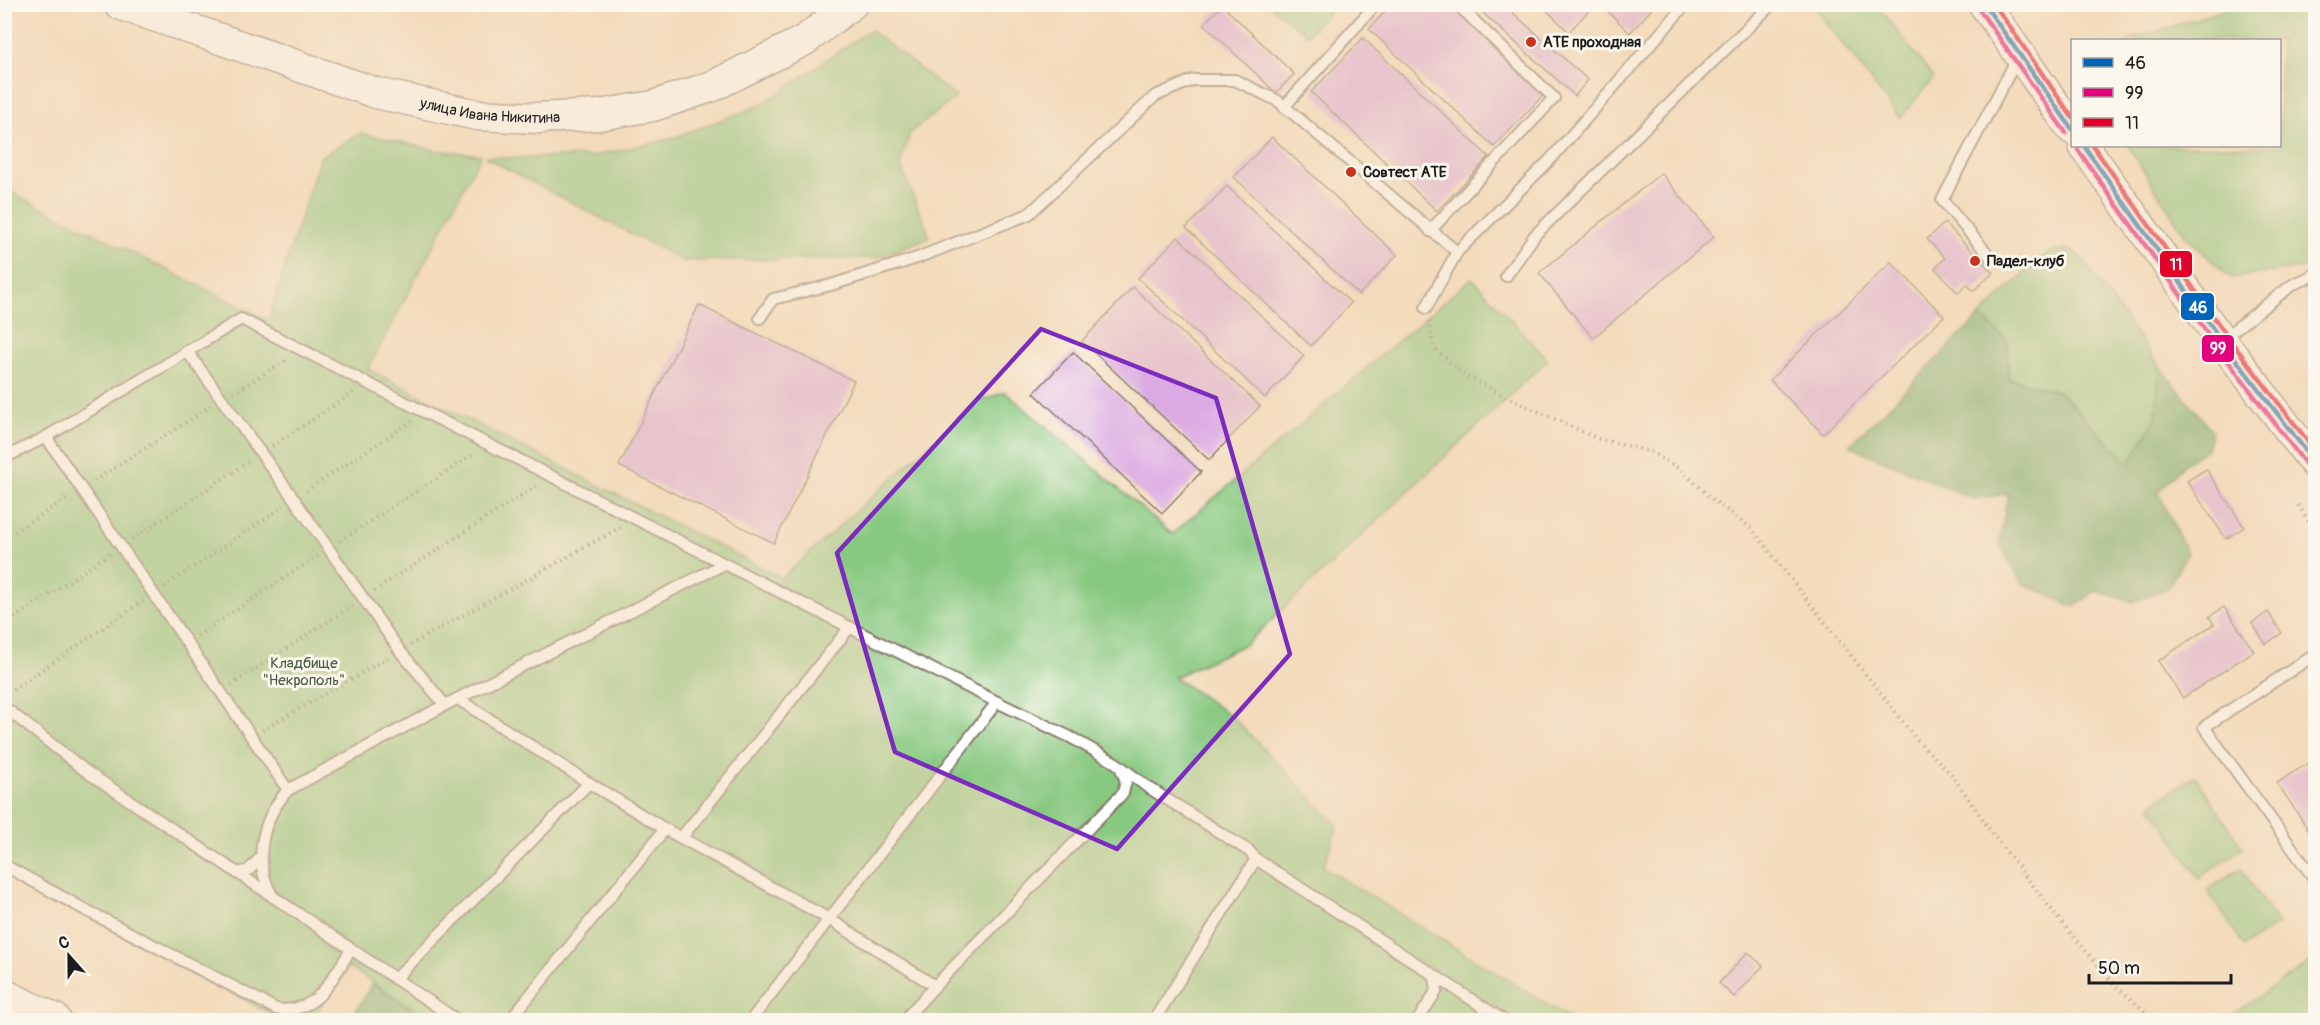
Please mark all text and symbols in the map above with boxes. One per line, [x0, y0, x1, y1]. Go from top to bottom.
place label: АТЕ проходная [1543, 33, 1641, 52]
marker: АТЕ проходная [1524, 35, 1538, 49]
legend [2071, 39, 2281, 147]
text: 46 [2125, 52, 2146, 75]
text: 99 [2125, 82, 2144, 105]
street label: улица Ивана Никитина [417, 94, 561, 128]
text: 11 [2125, 112, 2139, 135]
place label: Совтест АТЕ [1363, 163, 1447, 182]
marker: Совтест АТЕ [1344, 165, 1358, 179]
line badge: 11 [2159, 250, 2193, 278]
place label: Падел-клуб [1987, 252, 2065, 271]
marker: Падел-клуб [1968, 254, 1982, 268]
text: 11 [2170, 255, 2182, 275]
line badge: 46 [2180, 292, 2215, 321]
text: 46 [2189, 298, 2207, 318]
line badge: 99 [2201, 334, 2235, 363]
text: 99 [2210, 339, 2226, 359]
park label: Кладбище "Некрополь" [263, 654, 345, 690]
north arrow [39, 926, 99, 986]
text: С [56, 932, 72, 954]
scale bar [2089, 947, 2232, 985]
text: 50 m [2098, 957, 2140, 980]

